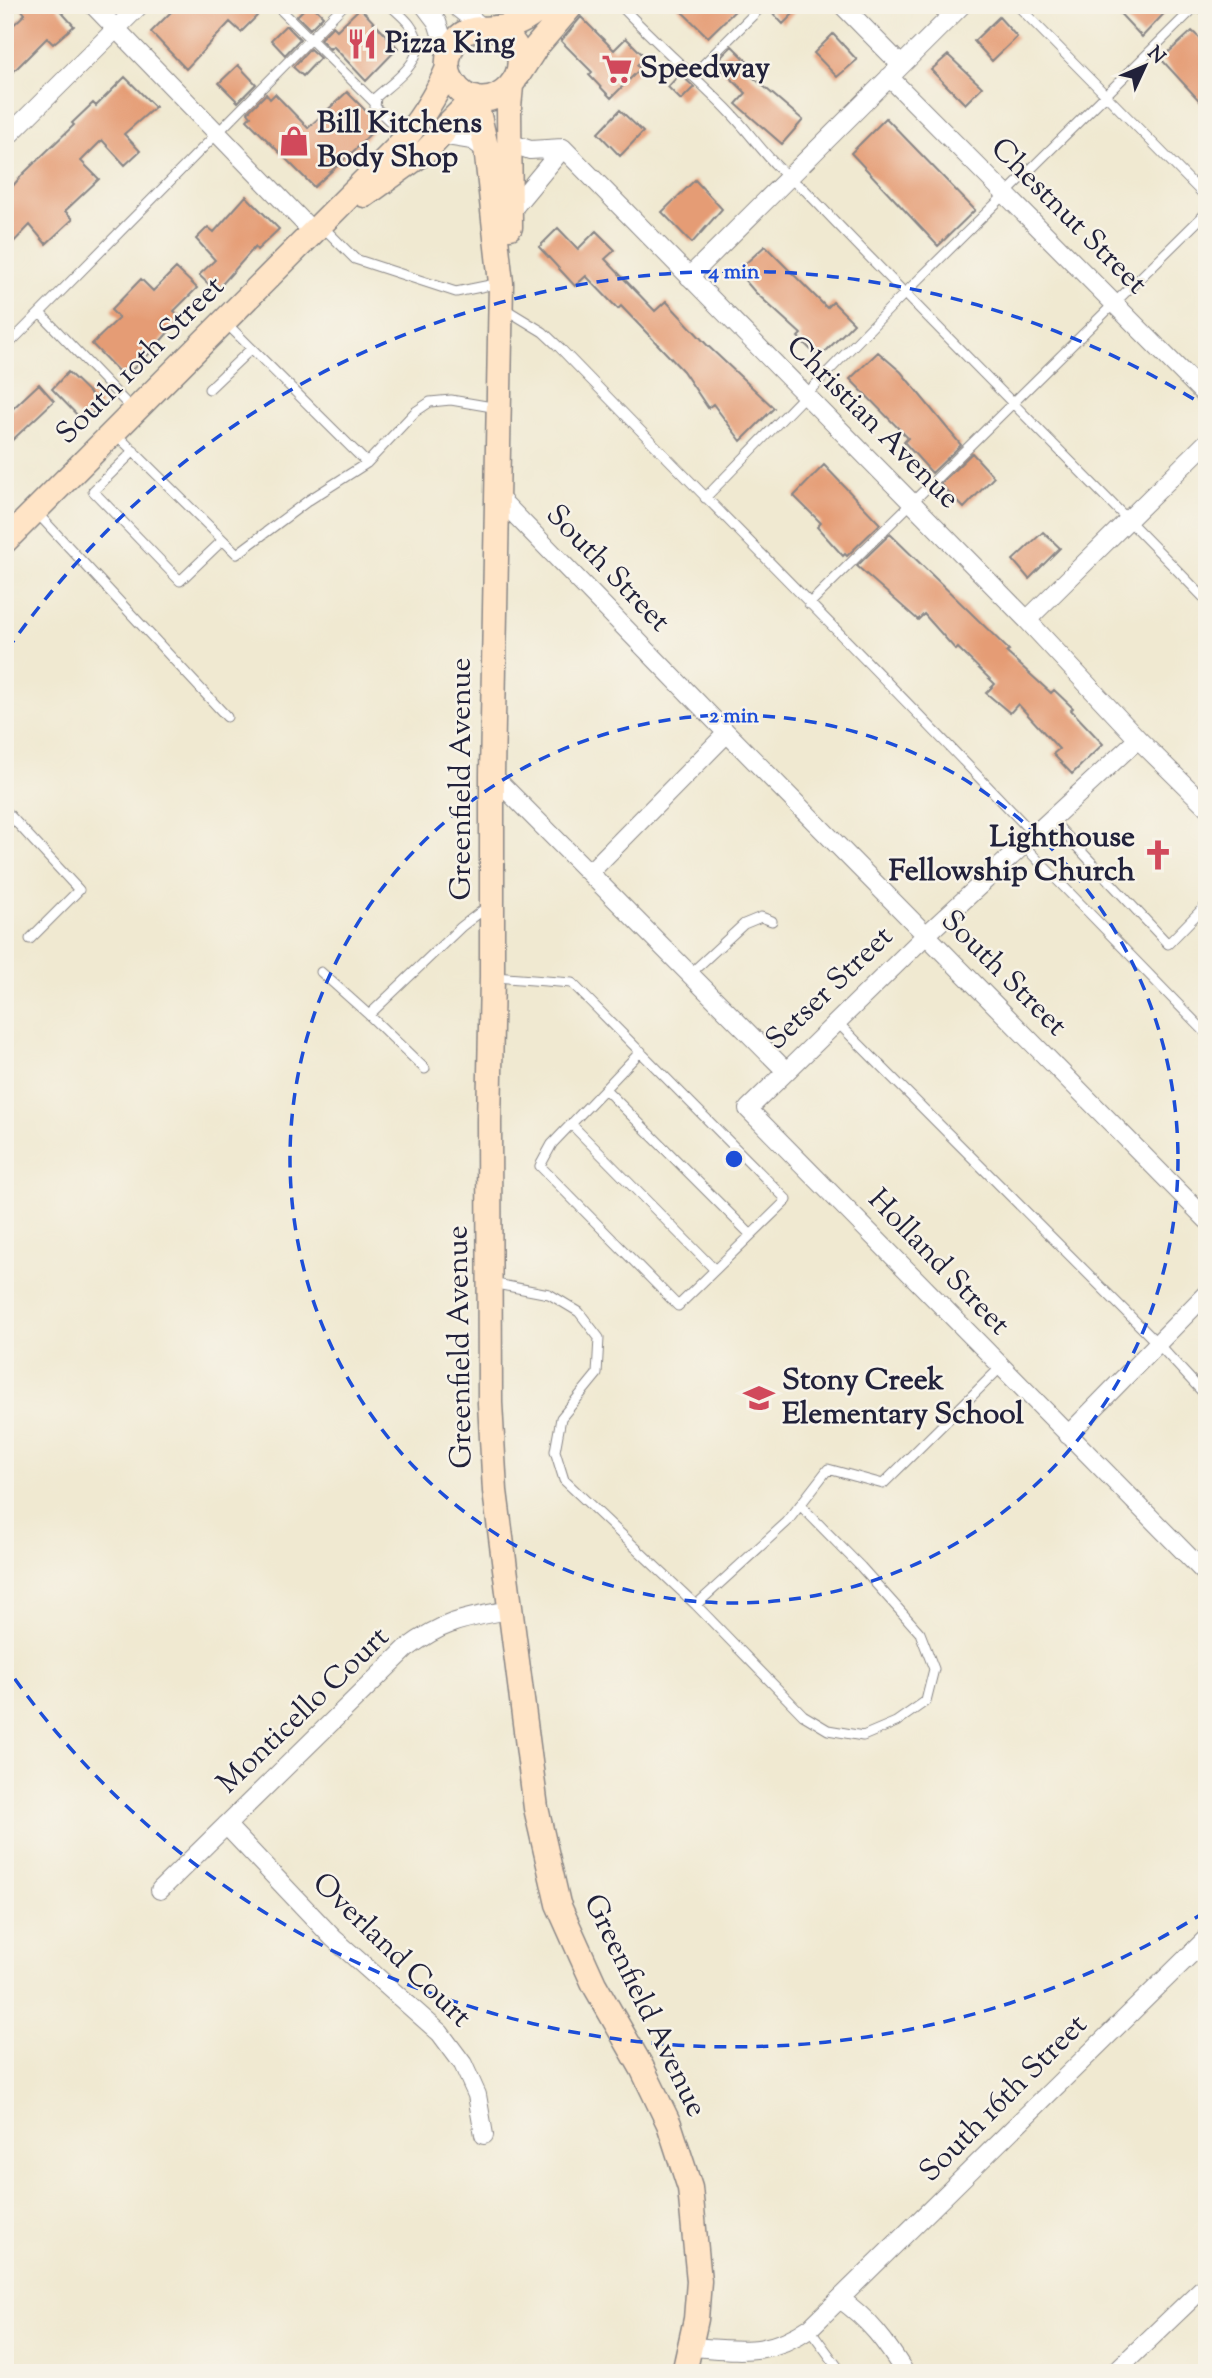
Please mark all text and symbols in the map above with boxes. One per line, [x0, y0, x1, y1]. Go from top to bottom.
place label: Pizza King [385, 23, 516, 66]
restaurant icon: Pizza King [345, 27, 379, 61]
north arrow [1110, 32, 1180, 102]
text: N [1140, 41, 1170, 71]
place label: Speedway [640, 48, 770, 91]
supermarket icon: Speedway [600, 52, 634, 86]
place label: Bill Kitchens Body Shop [317, 103, 482, 180]
shop icon: Bill Kitchens Body Shop [277, 124, 311, 158]
street label: Chestnut Street [980, 129, 1156, 305]
text: 4 min [708, 258, 760, 288]
street label: South 10th Street [47, 267, 235, 455]
street label: Christian Avenue [775, 326, 969, 520]
street label: South Street [535, 495, 679, 643]
street label: Greenfield Avenue [441, 657, 484, 901]
text: 2 min [709, 702, 760, 732]
place label: Lighthouse Fellowship Church [889, 817, 1135, 894]
church icon: Lighthouse Fellowship Church [1141, 838, 1175, 872]
street label: South Street [930, 901, 1076, 1047]
street label: Setser Street [756, 917, 904, 1061]
centre of rings [722, 1147, 746, 1171]
street label: Holland Street [857, 1180, 1019, 1346]
street label: Greenfield Avenue [437, 1225, 485, 1469]
place label: Stony Creek Elementary School [782, 1360, 1025, 1437]
school or university icon: Stony Creek Elementary School [742, 1381, 776, 1415]
street label: Monticello Court [208, 1617, 400, 1805]
street label: Overland Court [302, 1864, 480, 2038]
street label: Greenfield Avenue [571, 1887, 717, 2125]
street label: South 16th Street [910, 2005, 1098, 2193]

